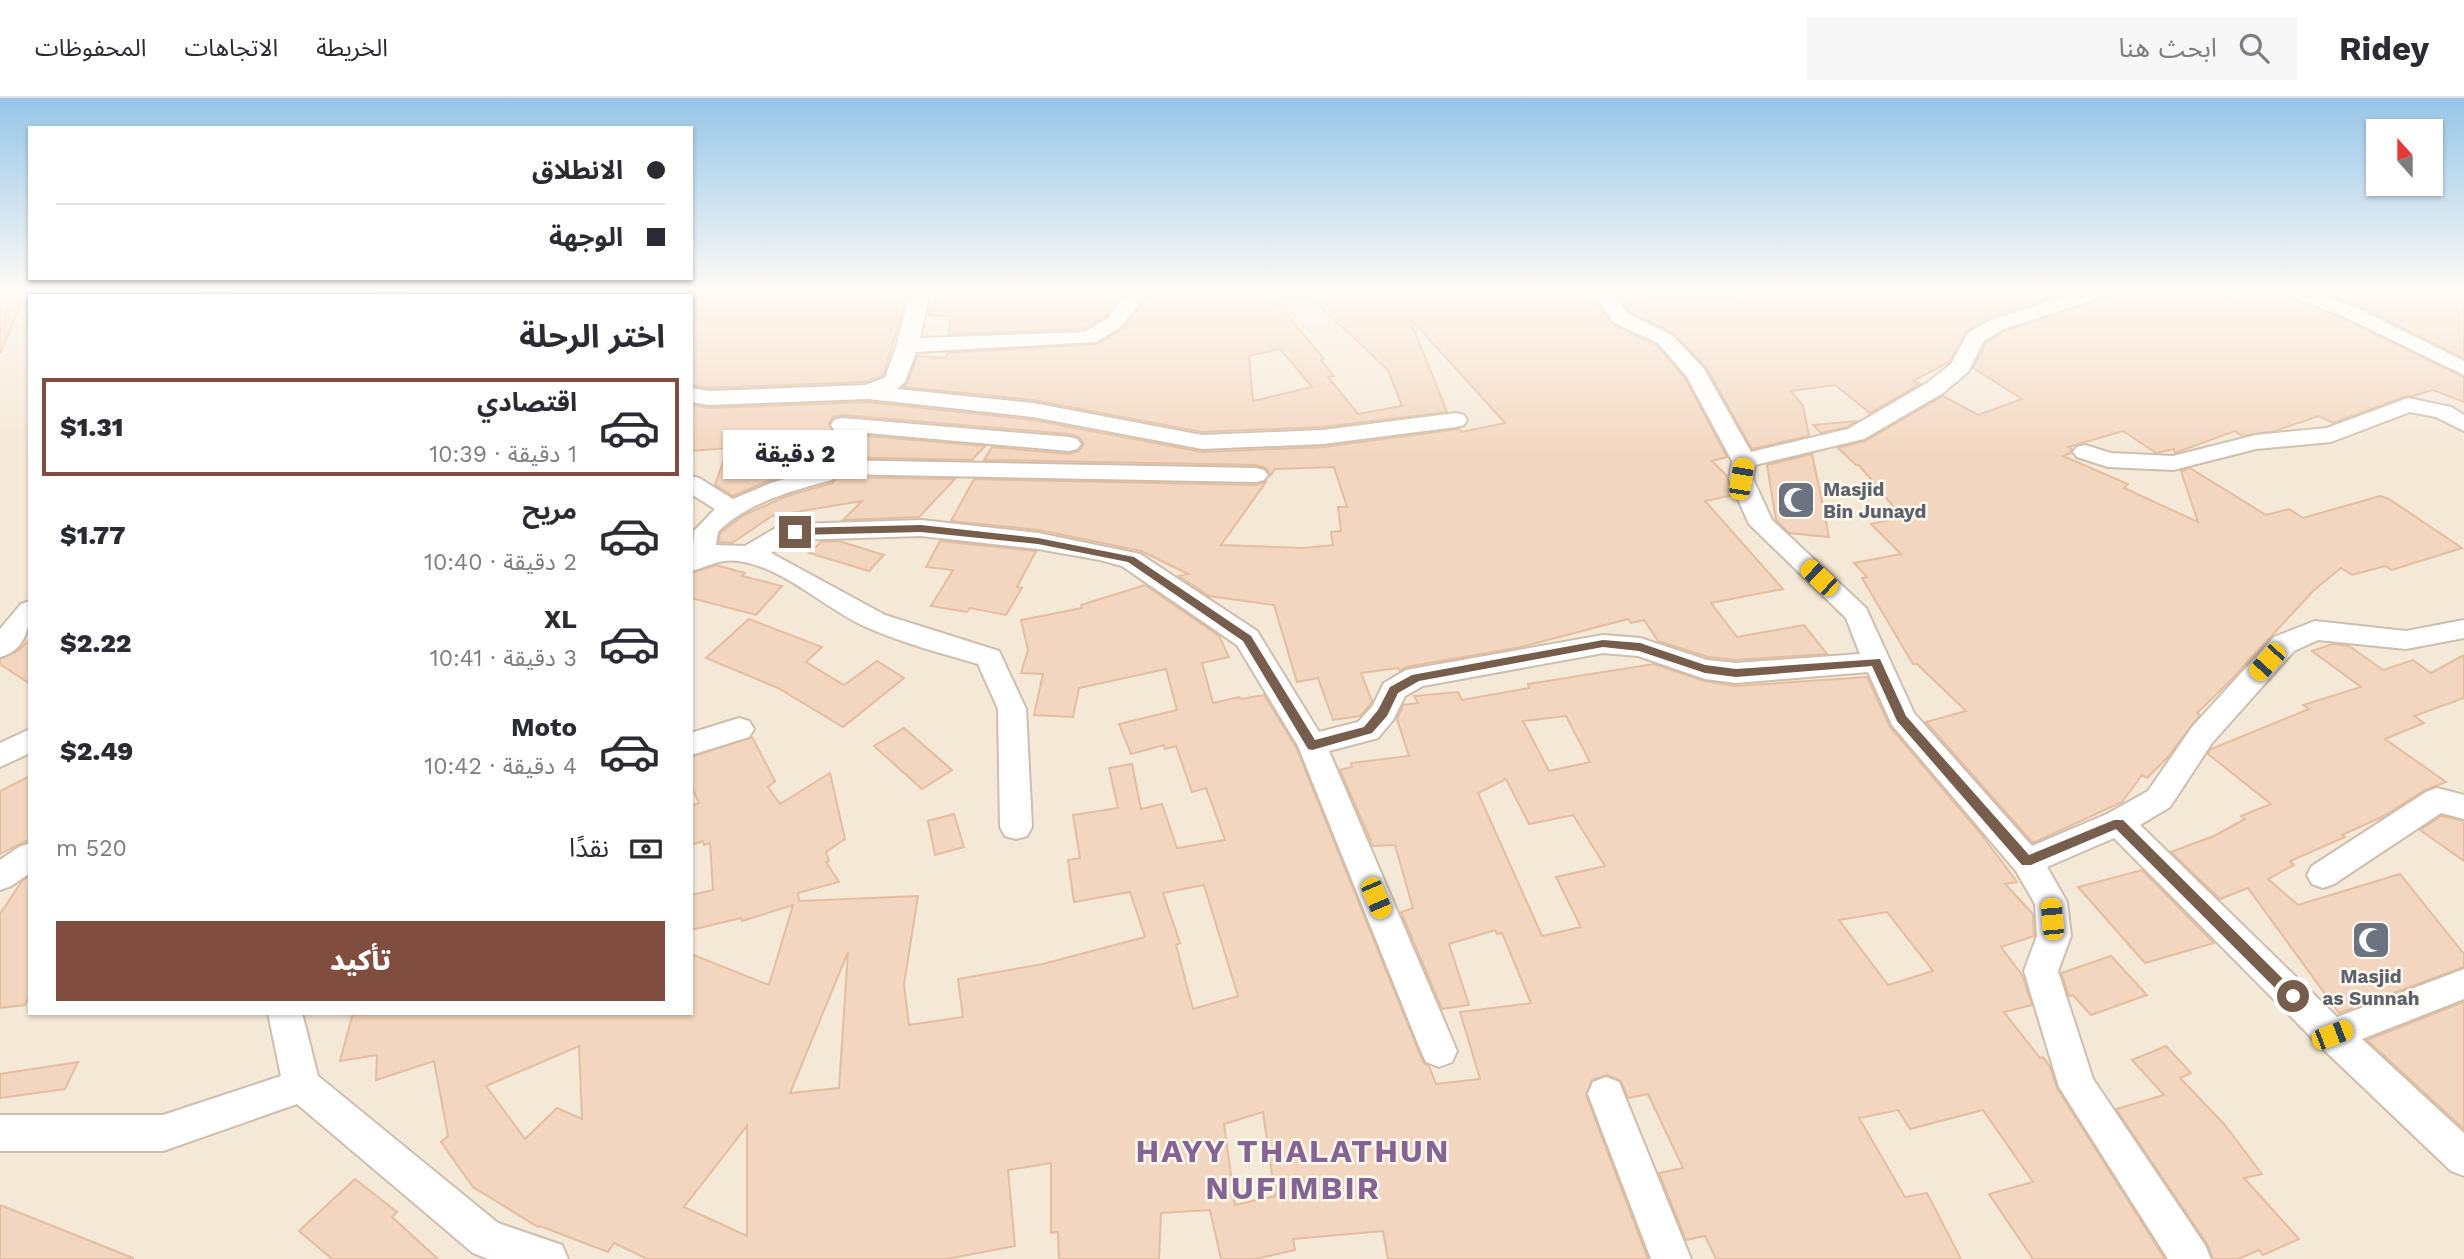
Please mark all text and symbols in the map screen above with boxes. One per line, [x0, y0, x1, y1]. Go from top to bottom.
search box [1807, 17, 2297, 80]
icon: search [2235, 29, 2273, 67]
text: Ridey [2339, 29, 2429, 68]
text: ابحث هنا [2118, 33, 2217, 63]
text: المحفوظات [35, 34, 146, 62]
text: الاتجاهات [184, 34, 278, 62]
text: الخريطة [316, 34, 388, 62]
north arrow [2366, 119, 2443, 196]
map controls [2366, 119, 2443, 196]
text: الانطلاق [532, 155, 623, 185]
text: الوجهة [549, 222, 623, 252]
text: اختر الرحلة [519, 317, 665, 355]
text: اقتصادي [477, 387, 577, 417]
icon: car [598, 396, 661, 459]
text: $1.31 [60, 412, 123, 442]
callout: 2 دقيقة [723, 430, 867, 480]
text: 1 دقيقة · 10:39 [429, 441, 577, 468]
text: 2 دقيقة [755, 441, 835, 468]
car [1728, 457, 1755, 501]
place label: Masjid Bin Junayd [1823, 478, 1927, 523]
mosque icon: Masjid Bin Junayd [1775, 479, 1817, 521]
text: مريح [522, 495, 577, 525]
icon: car [598, 504, 661, 567]
route end [779, 516, 811, 548]
text: $1.77 [60, 520, 126, 550]
text: 2 دقيقة · 10:40 [424, 549, 577, 576]
car [1797, 556, 1842, 600]
text: XL [544, 604, 577, 634]
icon: car [598, 612, 661, 675]
text: $2.22 [60, 628, 131, 658]
car [2246, 639, 2289, 685]
text: 3 دقيقة · 10:41 [430, 645, 577, 672]
text: Moto [511, 712, 577, 742]
icon: car [598, 720, 661, 783]
text: $2.49 [60, 736, 133, 766]
text: 4 دقيقة · 10:42 [424, 753, 577, 780]
icon: cash [627, 830, 665, 868]
text: نقدًا [569, 833, 609, 863]
text: 520 m [56, 835, 127, 862]
car [1359, 875, 1394, 921]
car [2040, 897, 2065, 941]
mosque icon: Masjid as Sunnah [2350, 919, 2392, 961]
button: تأكيد [56, 921, 665, 1001]
place label: Masjid as Sunnah [2323, 965, 2419, 1010]
route start [2277, 980, 2309, 1012]
car [2309, 1018, 2356, 1052]
district label: HAYY THALATHUN NUFIMBIR [1136, 1132, 1450, 1207]

